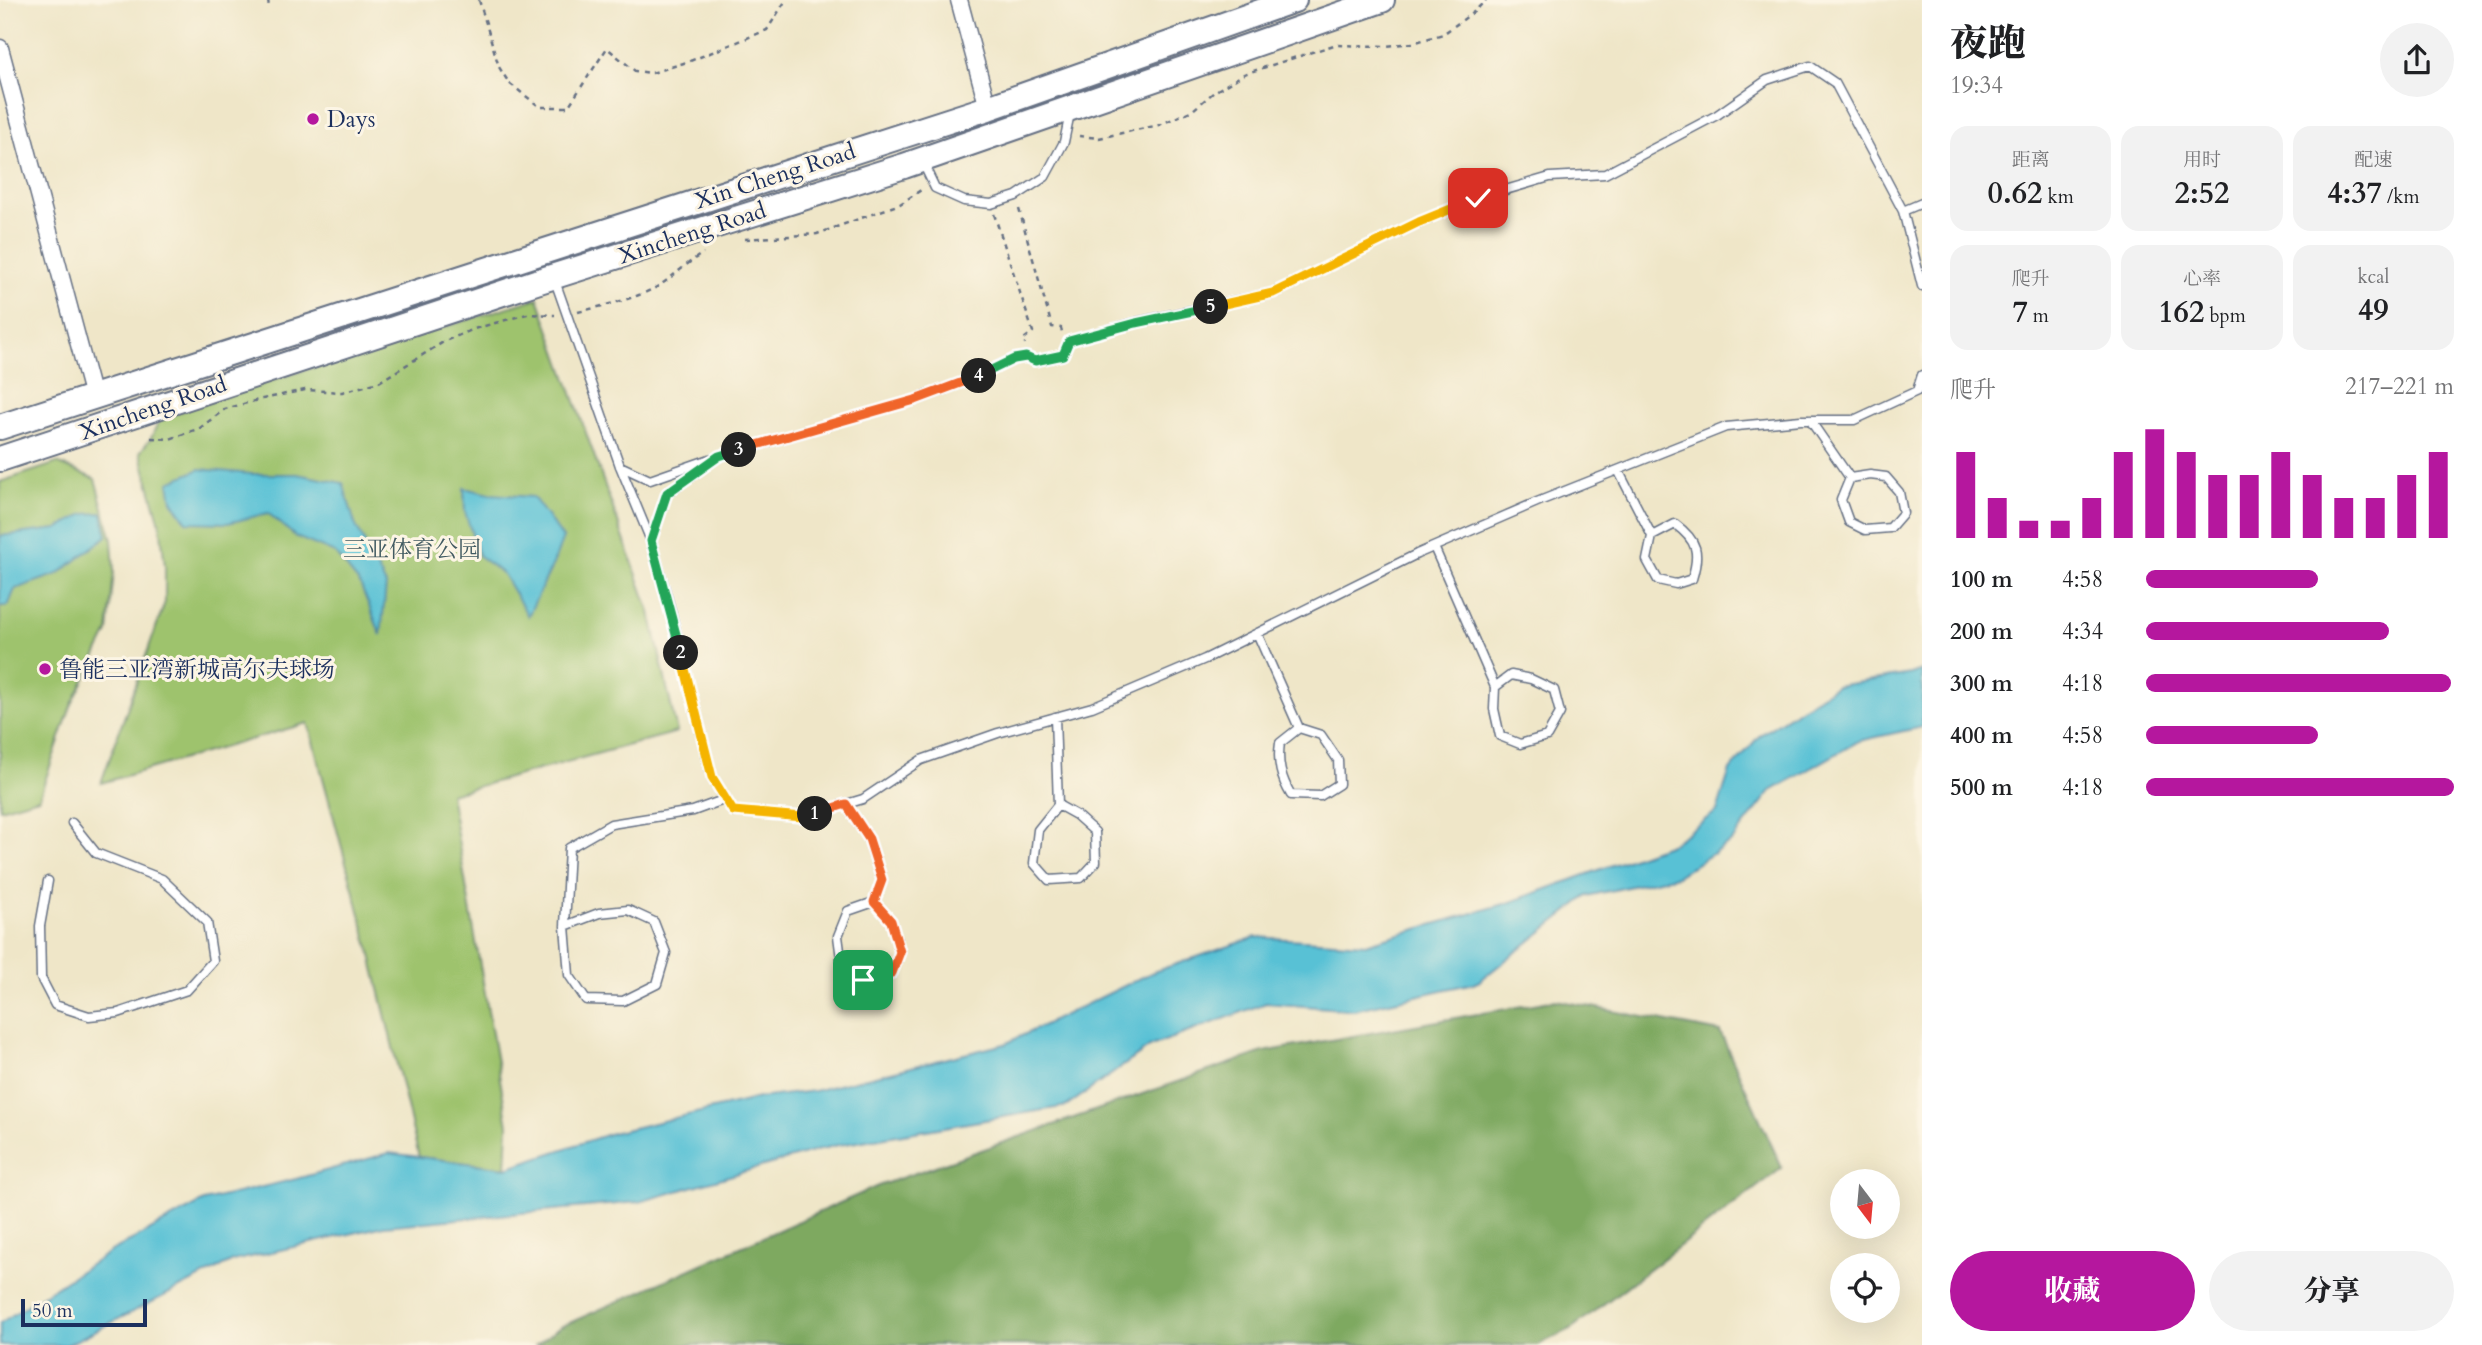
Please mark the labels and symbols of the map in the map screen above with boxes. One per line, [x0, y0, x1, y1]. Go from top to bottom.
place label: Days [327, 104, 375, 135]
marker: Days [305, 111, 321, 127]
street label: Xin Cheng Road [691, 135, 860, 217]
pin [1448, 168, 1508, 228]
street label: Xincheng Road [614, 194, 771, 272]
pin: 5 [1194, 290, 1228, 324]
pin: 4 [962, 358, 996, 394]
street label: Xincheng Road [75, 368, 232, 448]
pin: 3 [722, 433, 756, 468]
park label: 三亚体育公园 [343, 534, 481, 565]
pin: 2 [664, 636, 698, 670]
place label: 鲁能三亚湾新城高尔夫球场 [59, 654, 335, 685]
marker: 鲁能三亚湾新城高尔夫球场 [37, 661, 53, 677]
pin: 1 [798, 796, 832, 832]
pin [833, 950, 893, 1010]
north arrow [1830, 1169, 1900, 1239]
scale bar [21, 1296, 147, 1328]

